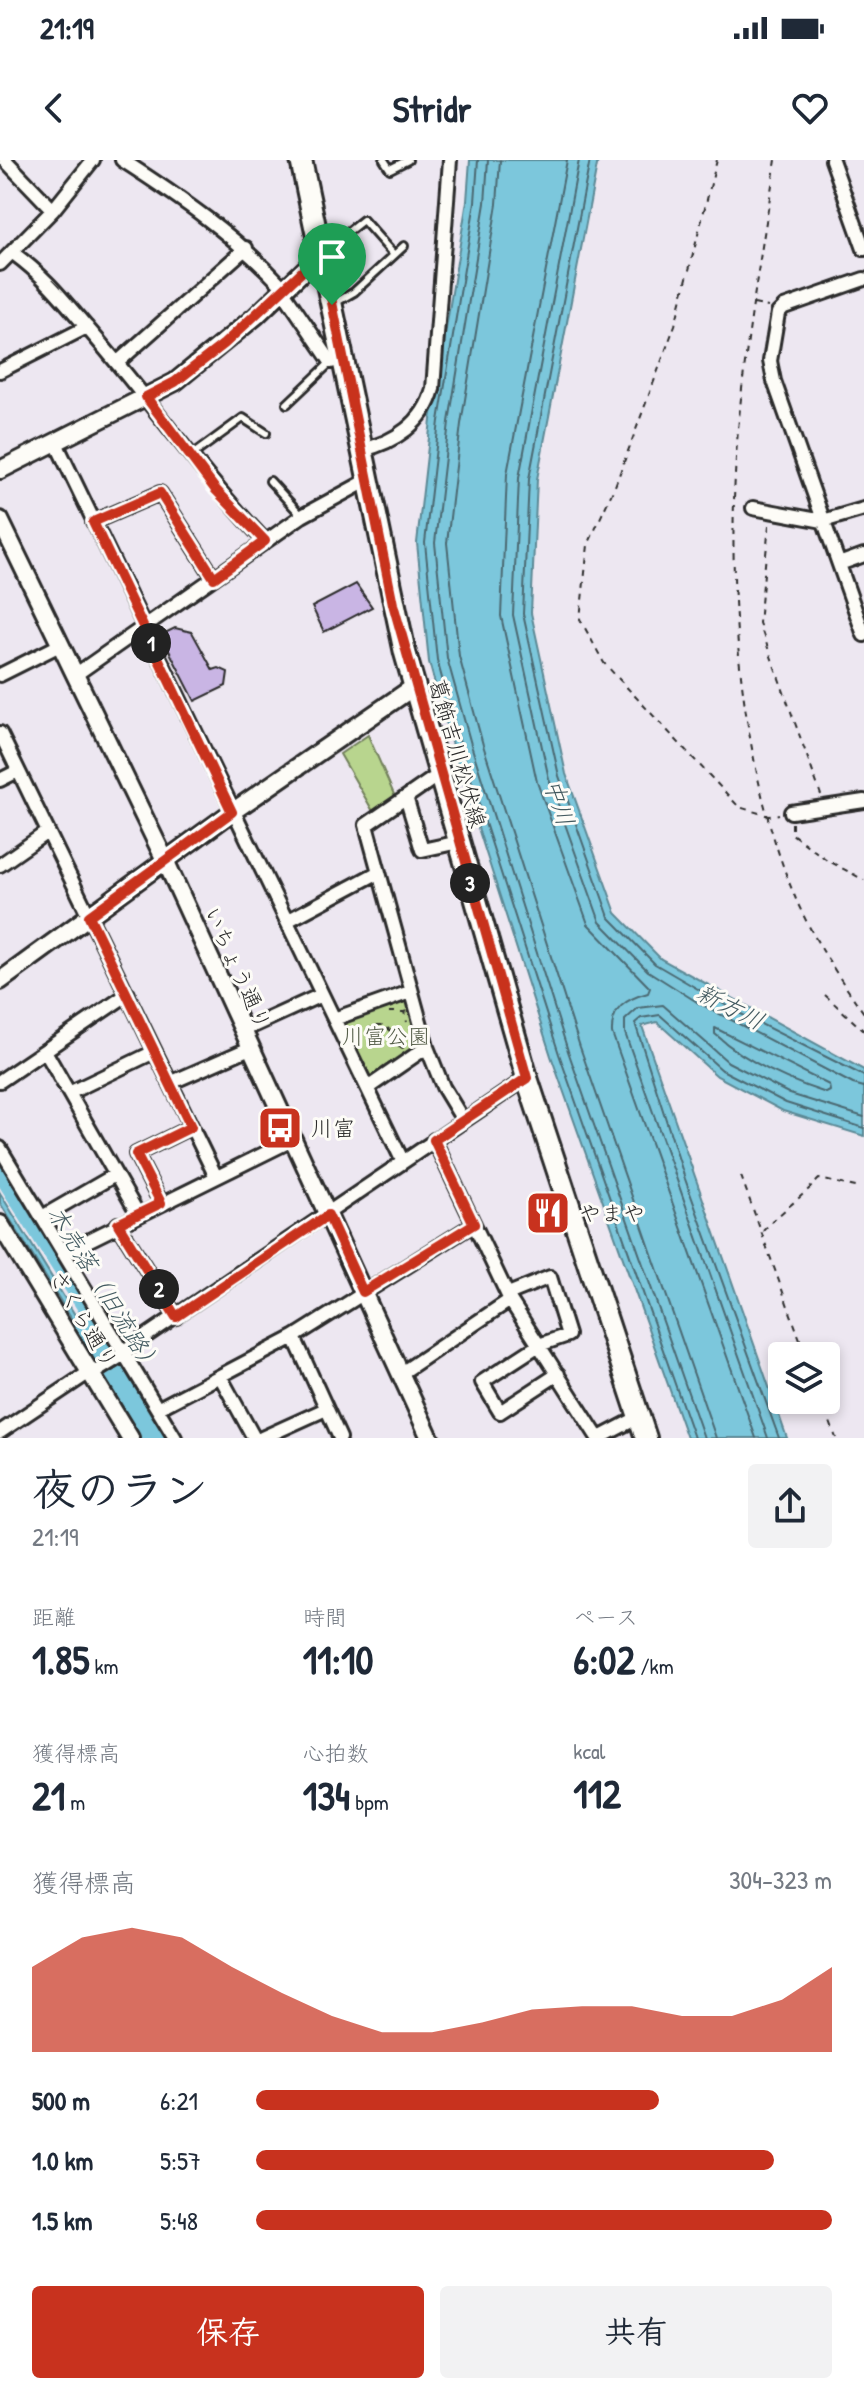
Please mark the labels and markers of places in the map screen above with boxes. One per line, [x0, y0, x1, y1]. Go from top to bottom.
pin [298, 223, 366, 305]
pin: 1 [131, 623, 171, 663]
pin: 3 [450, 863, 490, 903]
bus stop icon: 川富 [256, 1104, 304, 1152]
place label: 川富 [311, 1113, 355, 1143]
restaurant icon: やまや [524, 1189, 572, 1237]
place label: やまや [579, 1198, 645, 1228]
pin: 2 [139, 1269, 179, 1309]

